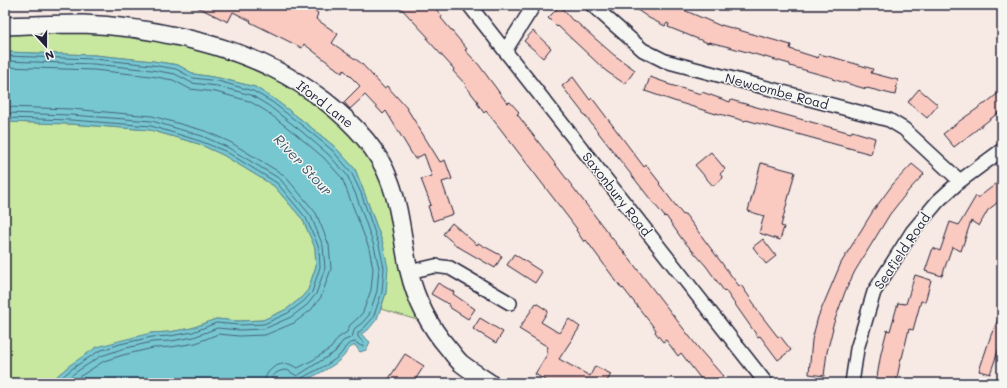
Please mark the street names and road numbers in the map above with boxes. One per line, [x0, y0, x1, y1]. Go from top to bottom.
street label: Newcombe Road [724, 69, 831, 112]
street label: Iford Lane [293, 76, 357, 131]
street label: Saxonbury Road [579, 148, 656, 239]
street label: Seafield Road [870, 209, 933, 292]

